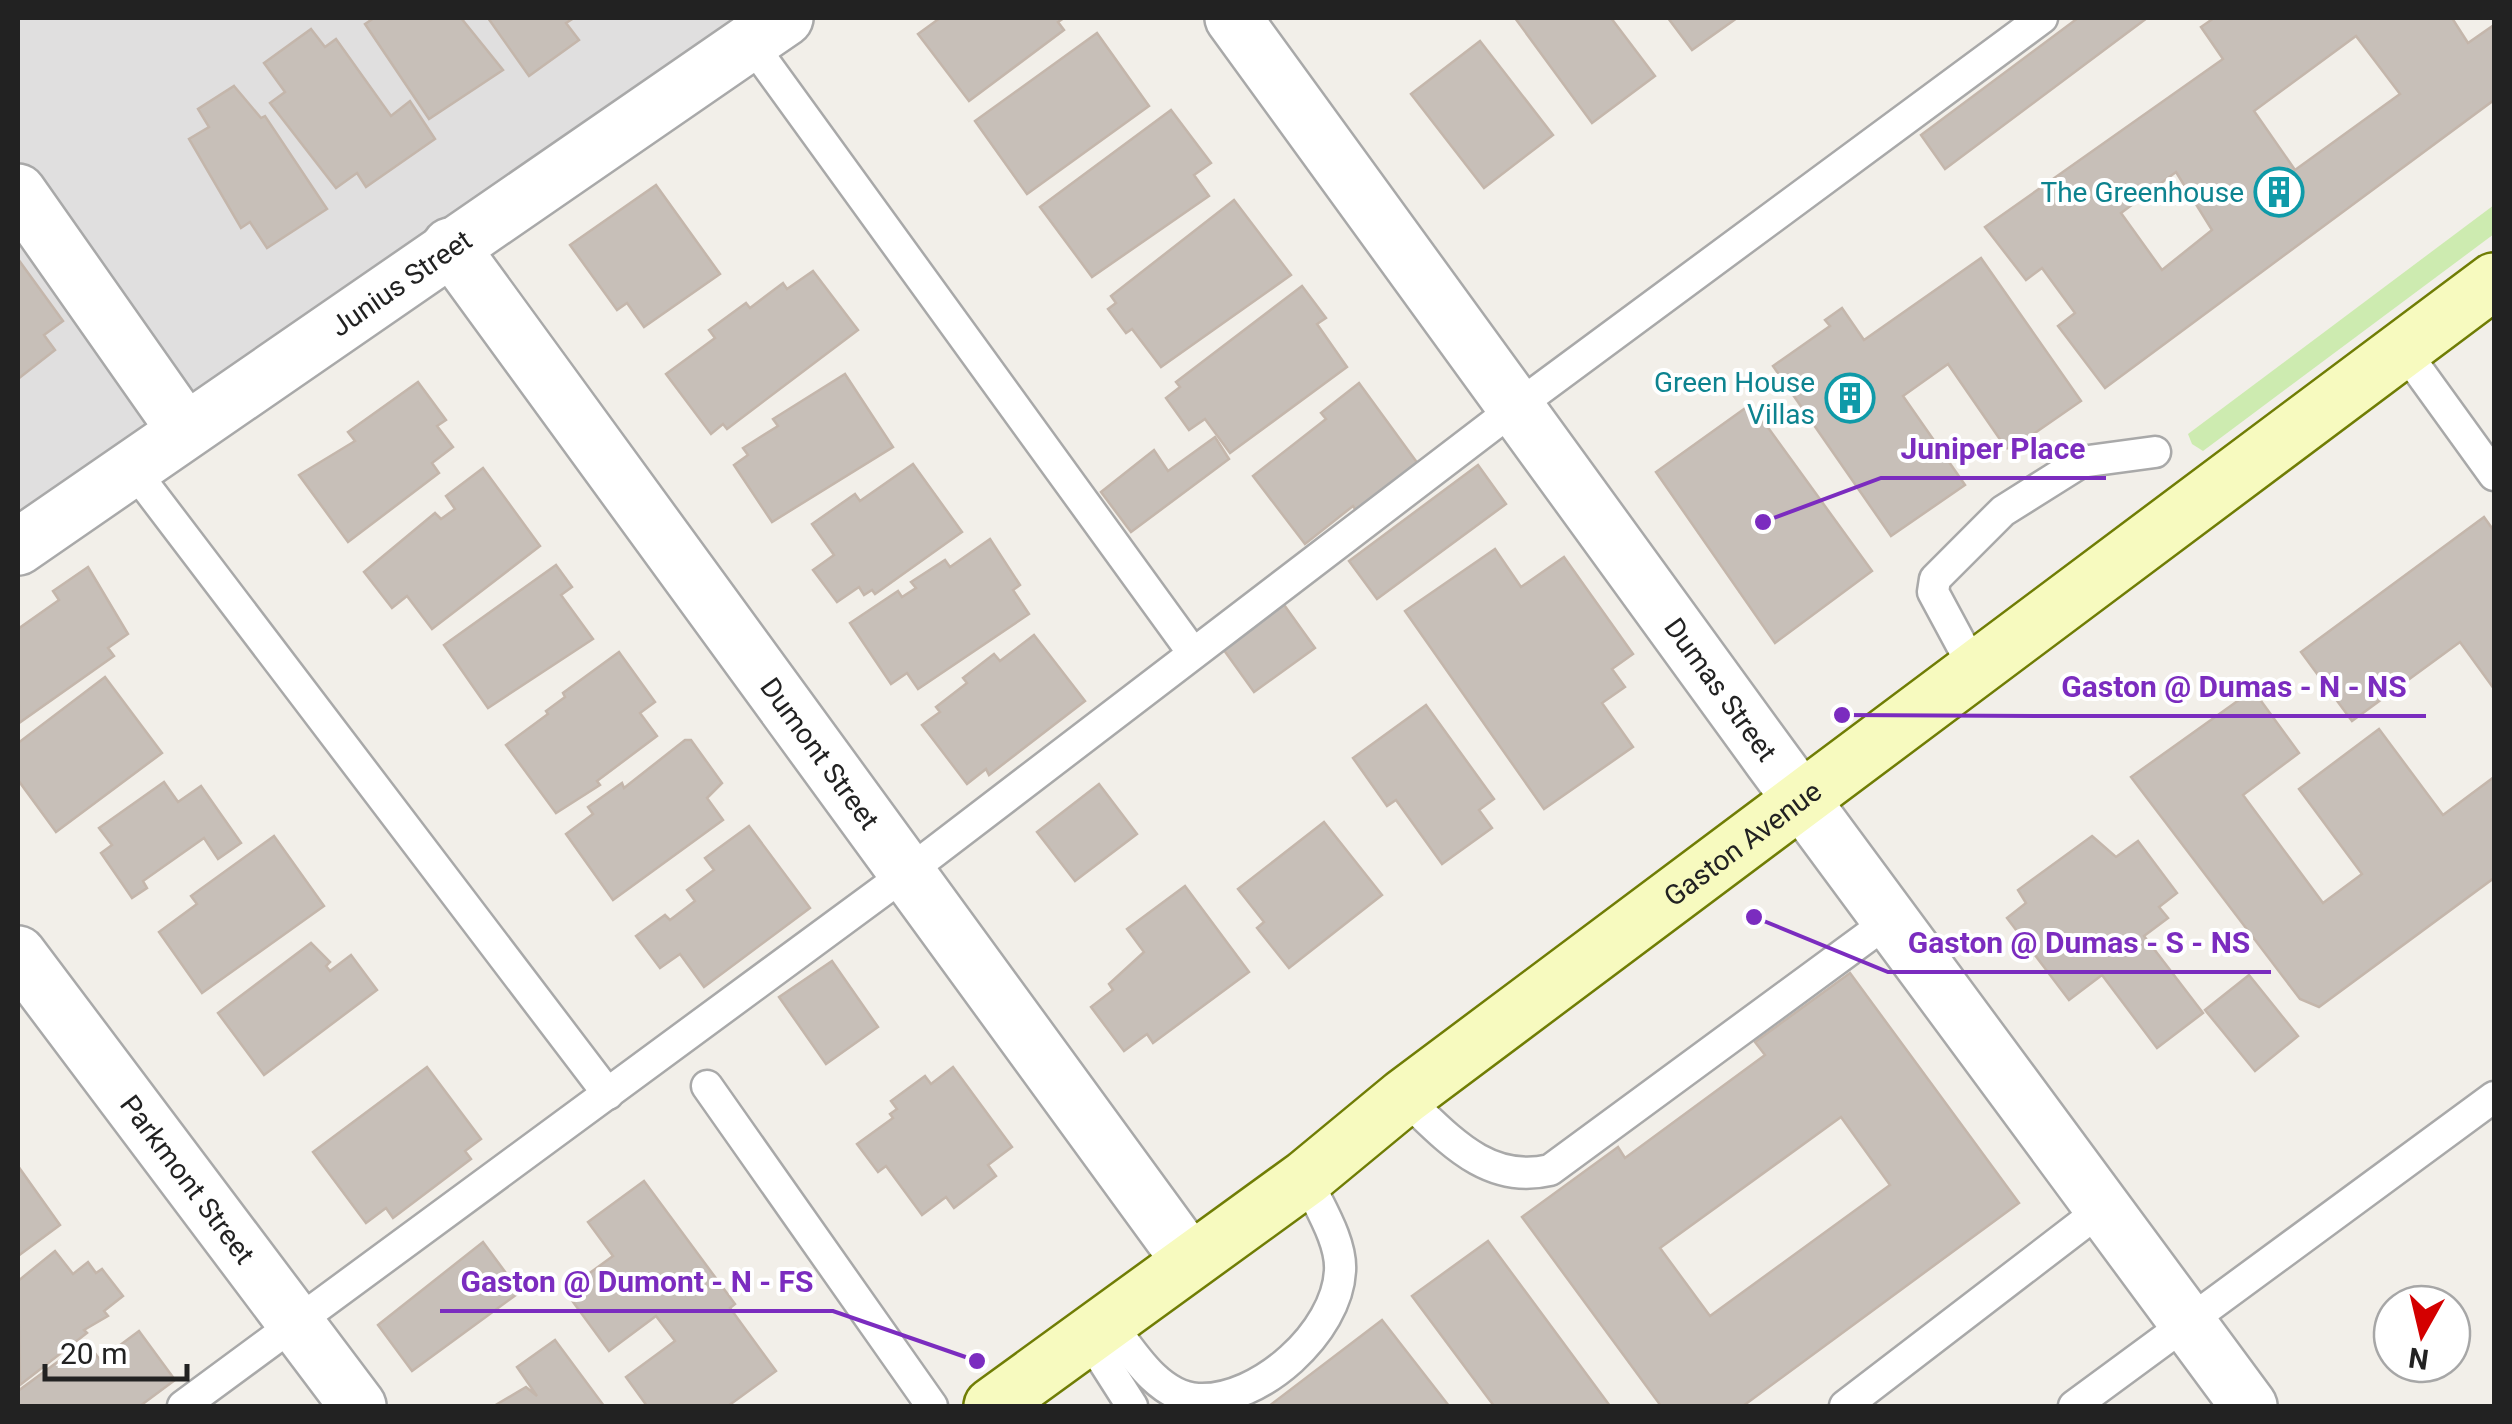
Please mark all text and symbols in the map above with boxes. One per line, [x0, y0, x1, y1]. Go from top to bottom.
building icon: The Greenhouse [2253, 166, 2305, 218]
place label: The Greenhouse [2040, 176, 2244, 209]
street label: Junius Street [324, 223, 478, 343]
place label: Green House Villas [1654, 366, 1815, 431]
building icon: Green House Villas [1824, 372, 1876, 424]
callout: Juniper Place [1881, 418, 2106, 478]
text: Juniper Place [1901, 431, 2086, 466]
street label: Dumas Street [1658, 611, 1784, 768]
callout: Gaston @ Dumas - N - NS [2041, 656, 2426, 716]
text: Gaston @ Dumas - N - NS [2061, 669, 2407, 704]
street label: Dumont Street [754, 671, 886, 836]
street label: Gaston Avenue [1657, 774, 1827, 913]
callout: Gaston @ Dumas - S - NS [1888, 912, 2271, 972]
text: Gaston @ Dumas - S - NS [1908, 925, 2250, 960]
street label: Parkmont Street [113, 1089, 262, 1270]
callout: Gaston @ Dumont - N - FS [440, 1251, 833, 1311]
text: Gaston @ Dumont - N - FS [461, 1264, 814, 1299]
north arrow [2372, 1284, 2472, 1384]
scale bar [45, 1319, 188, 1381]
text: 20 m [60, 1336, 127, 1371]
text: N [2407, 1341, 2431, 1376]

